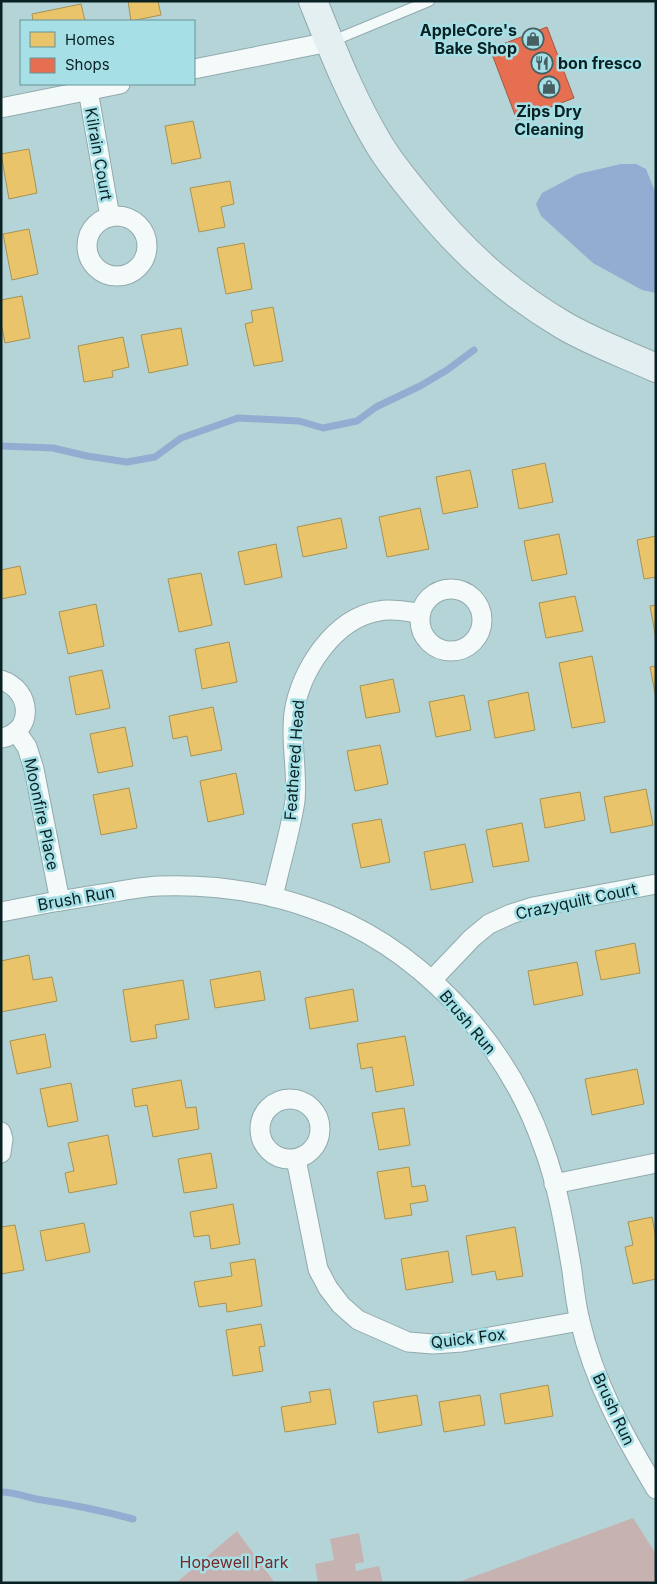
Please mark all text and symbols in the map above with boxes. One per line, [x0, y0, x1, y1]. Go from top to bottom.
legend [20, 20, 195, 85]
place label: AppleCore's Bake Shop [420, 20, 517, 58]
shop icon: AppleCore's Bake Shop [521, 27, 545, 51]
text: Homes [65, 30, 115, 49]
restaurant icon: bon fresco [530, 51, 554, 75]
place label: bon fresco [558, 53, 642, 73]
text: Shops [65, 55, 110, 74]
shop icon: Zips Dry Cleaning [537, 75, 561, 99]
place label: Zips Dry Cleaning [514, 101, 584, 139]
street label: Kilrain Court [81, 106, 117, 202]
street label: Feathered Head [280, 699, 308, 821]
street label: Moonfire Place [20, 756, 64, 872]
street label: Crazyquilt Court [514, 878, 638, 924]
street label: Brush Run [36, 881, 116, 915]
street label: Brush Run [435, 986, 501, 1058]
street label: Quick Fox [430, 1323, 507, 1352]
street label: Brush Run [589, 1370, 639, 1448]
park label: Hopewell Park [180, 1552, 289, 1572]

